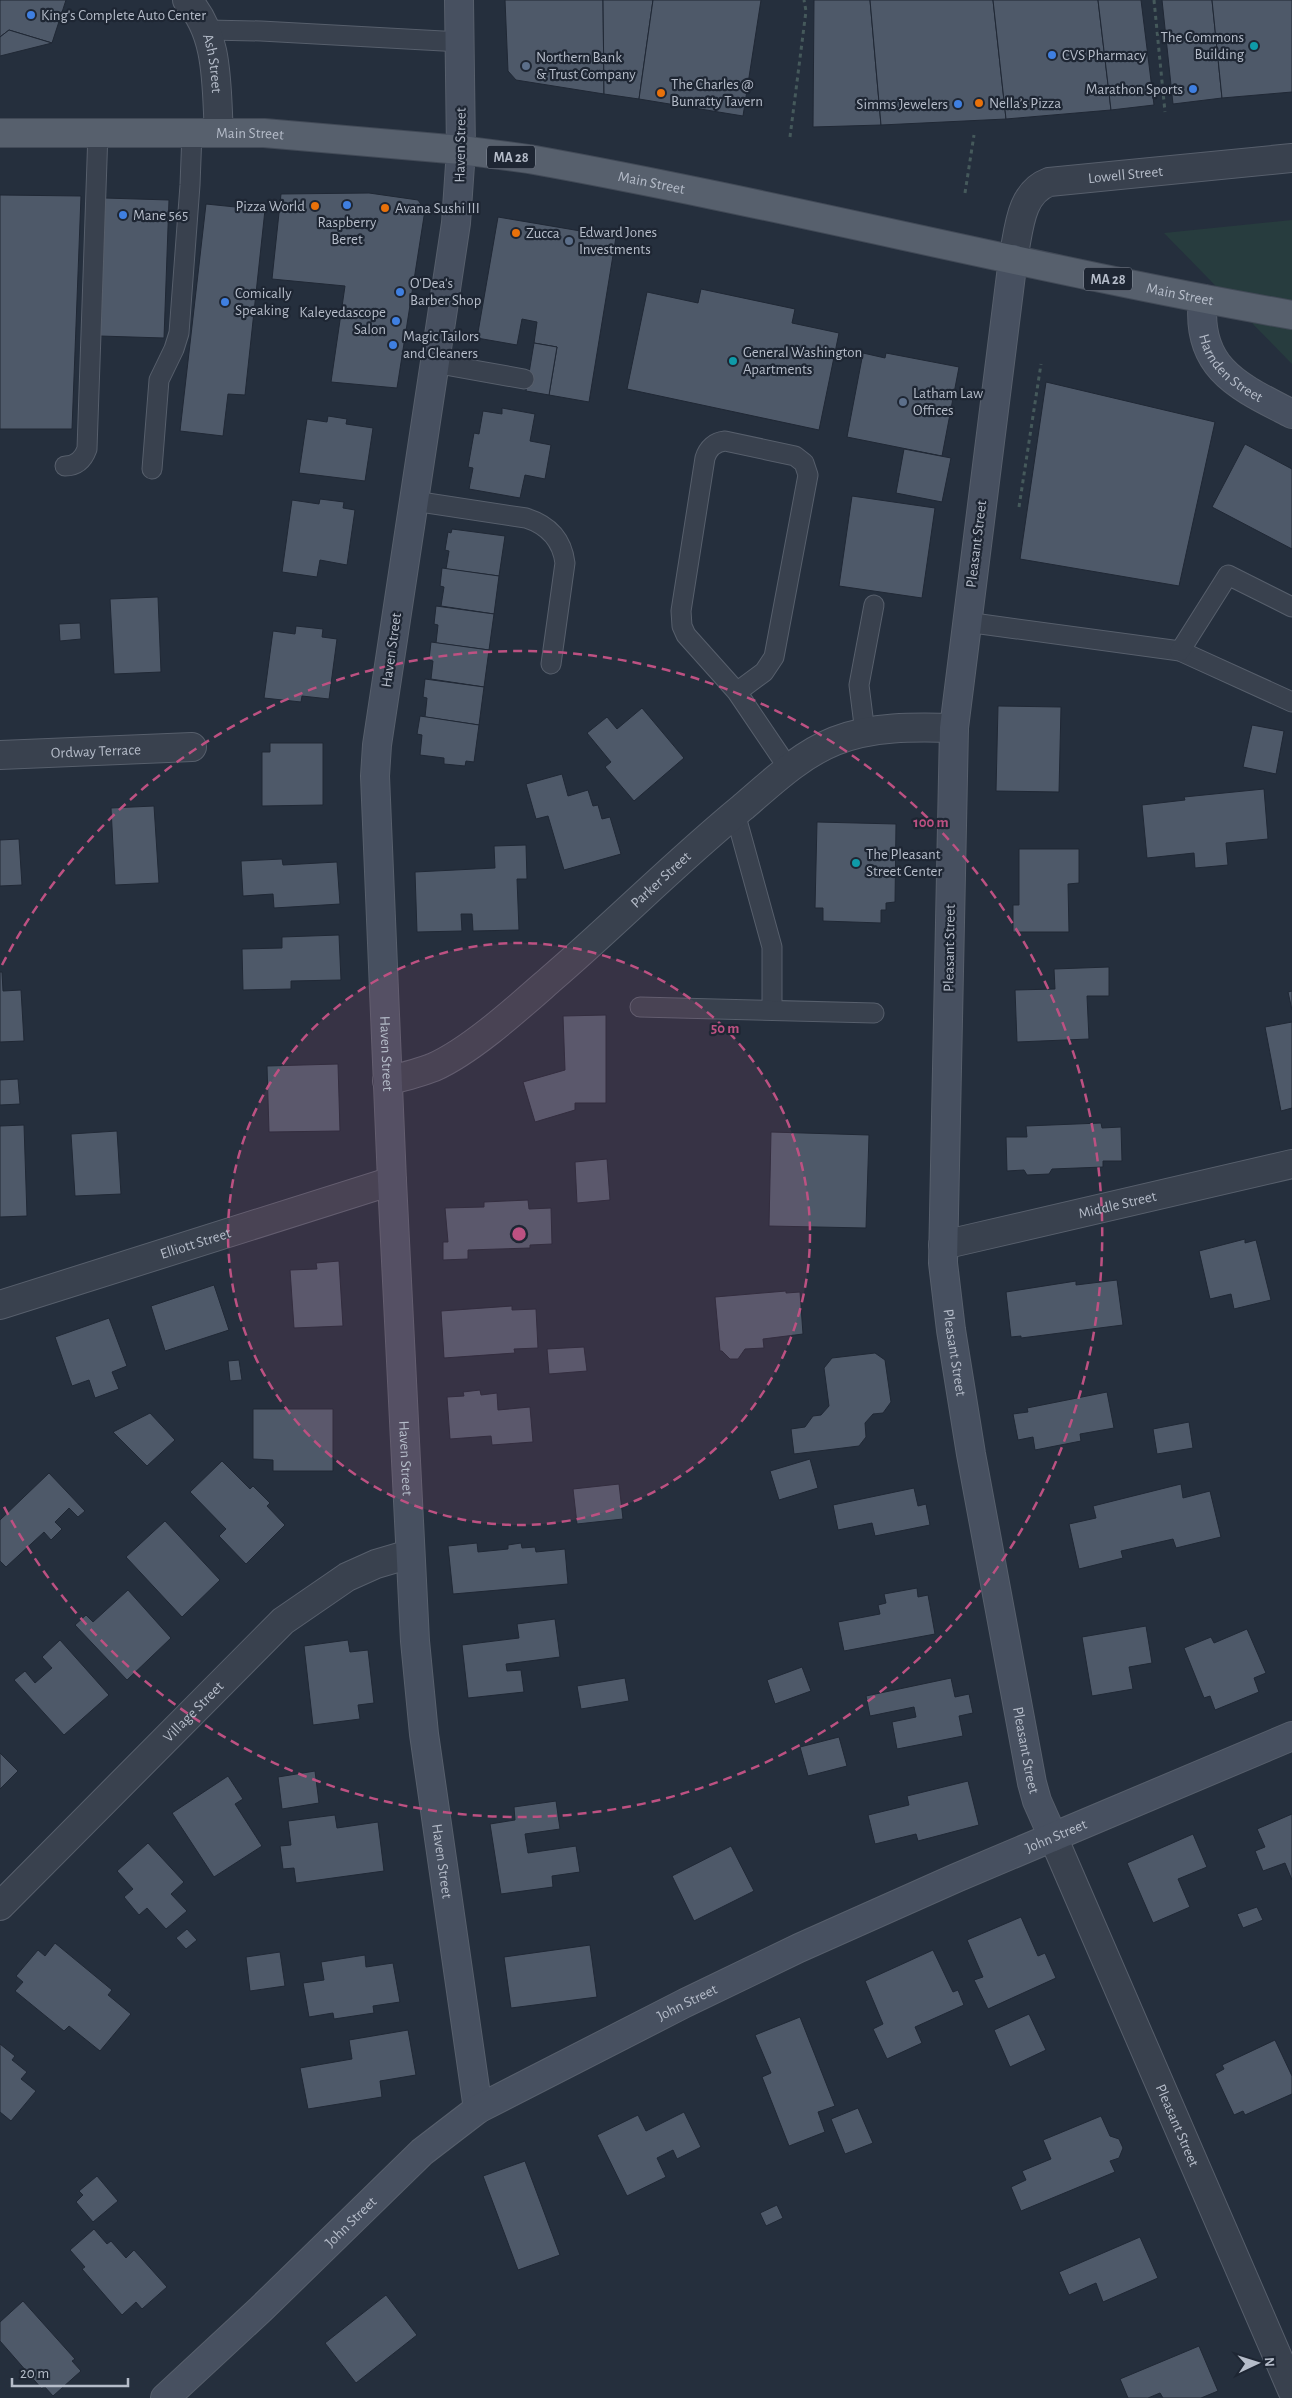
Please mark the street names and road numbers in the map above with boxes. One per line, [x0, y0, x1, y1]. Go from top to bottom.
street label: Ash Street [200, 32, 224, 94]
street label: Haven Street [452, 107, 469, 183]
street label: Main Street [216, 126, 285, 143]
road number: MA 28 [487, 146, 535, 168]
street label: Lowell Street [1087, 164, 1164, 186]
street label: Main Street [617, 169, 686, 197]
road number: MA 28 [1084, 268, 1132, 290]
street label: Main Street [1145, 281, 1215, 308]
street label: Harnden Street [1196, 332, 1265, 405]
street label: Pleasant Street [964, 499, 989, 589]
street label: Haven Street [379, 612, 404, 688]
street label: Ordway Terrace [51, 742, 141, 761]
street label: Parker Street [628, 849, 694, 911]
street label: Pleasant Street [941, 904, 958, 992]
street label: Haven Street [377, 1016, 395, 1092]
street label: Middle Street [1077, 1189, 1158, 1221]
street label: Elliott Street [158, 1225, 233, 1262]
street label: Pleasant Street [941, 1308, 969, 1397]
street label: Haven Street [396, 1420, 415, 1496]
street label: Village Street [160, 1679, 227, 1745]
street label: Pleasant Street [1010, 1705, 1042, 1796]
street label: John Street [1023, 1817, 1089, 1856]
street label: Haven Street [429, 1823, 455, 1900]
street label: John Street [655, 1982, 720, 2024]
street label: Pleasant Street [1153, 2082, 1202, 2169]
street label: John Street [322, 2194, 380, 2250]

